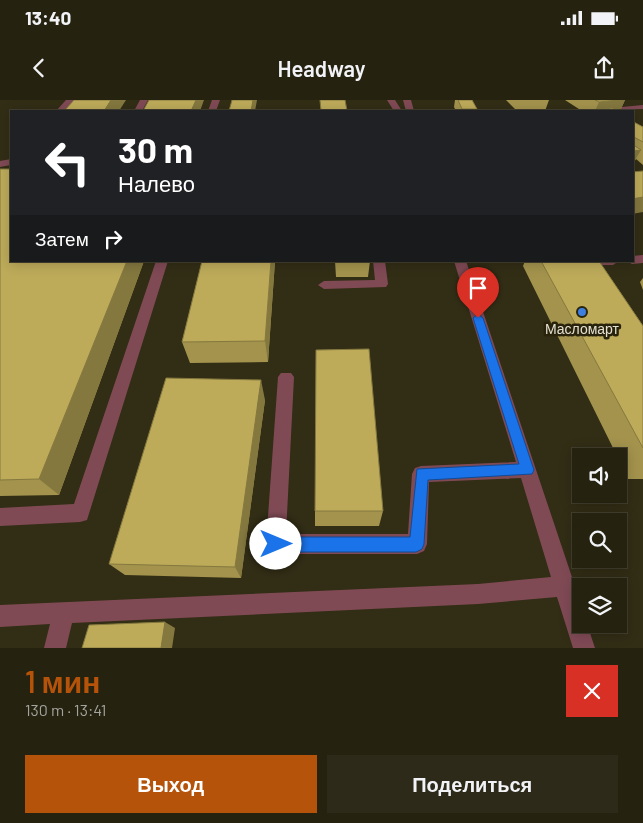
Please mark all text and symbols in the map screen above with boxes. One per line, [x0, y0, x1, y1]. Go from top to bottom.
text: 13:40 [25, 6, 71, 29]
icon: back [25, 54, 53, 82]
icon: share [590, 54, 618, 82]
text: Headway [278, 55, 365, 81]
text: 30 m [118, 128, 193, 170]
icon: left [35, 130, 100, 195]
text: Налево [118, 170, 195, 196]
icon: right [99, 225, 127, 253]
text: Затем [35, 227, 89, 250]
pin [457, 267, 499, 318]
icon: arrive [464, 274, 492, 302]
marker: Масломарт [576, 306, 588, 318]
place label: Масломарт [545, 320, 620, 337]
map controls [572, 448, 627, 633]
button: sound [572, 448, 627, 503]
button: search [572, 513, 627, 568]
position arrow [249, 517, 301, 569]
button: layers [572, 578, 627, 633]
text: 1 мин [25, 663, 100, 699]
button: close [566, 665, 618, 717]
text: 130 m · 13:41 [25, 700, 106, 719]
button: Выход [25, 755, 317, 813]
button: Поделиться [327, 755, 618, 813]

